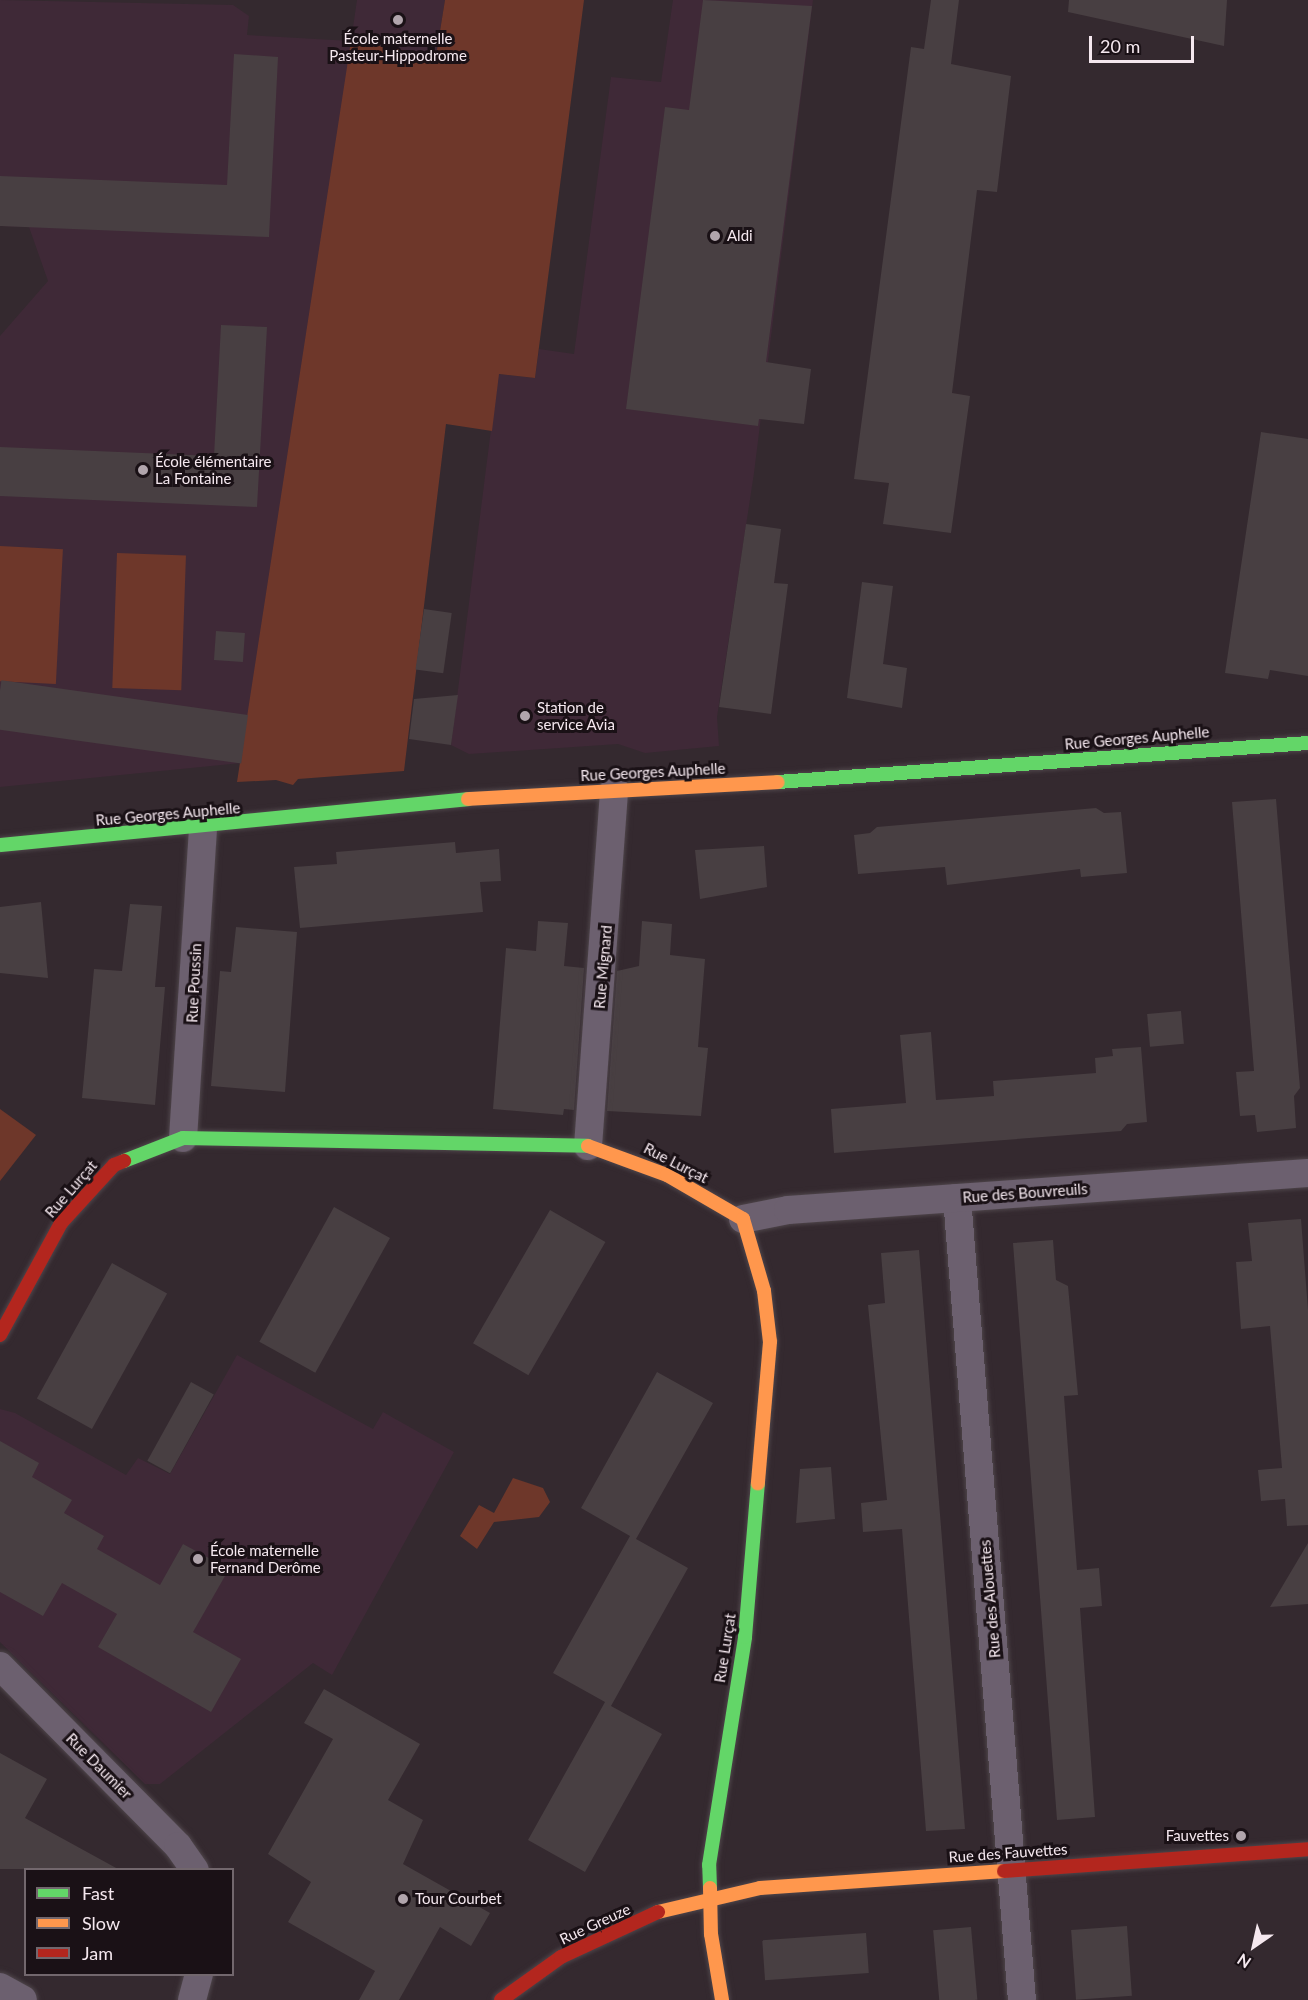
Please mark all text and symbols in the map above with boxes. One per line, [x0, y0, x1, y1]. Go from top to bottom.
marker: École maternelle Pasteur-Hippodrome [391, 13, 405, 27]
scale bar [1092, 24, 1197, 62]
place label: École maternelle Pasteur-Hippodrome [329, 29, 467, 64]
text: 20 m [1100, 35, 1140, 57]
place label: Aldi [727, 227, 753, 245]
marker: Aldi [708, 229, 722, 243]
place label: École élémentaire La Fontaine [155, 452, 272, 487]
marker: École élémentaire La Fontaine [136, 463, 150, 477]
place label: Station de service Avia [537, 698, 615, 733]
marker: Station de service Avia [518, 709, 532, 723]
street label: Rue Georges Auphelle [1064, 723, 1210, 753]
street label: Rue Georges Auphelle [580, 759, 726, 785]
street label: Rue Georges Auphelle [95, 799, 241, 829]
street label: Rue Mignard [590, 924, 616, 1010]
street label: Rue Poussin [183, 943, 205, 1023]
street label: Rue Lurçat [641, 1139, 711, 1187]
street label: Rue Lurçat [41, 1157, 101, 1221]
street label: Rue des Bouvreuils [962, 1180, 1088, 1206]
street label: Rue des Alouettes [976, 1539, 1004, 1659]
place label: École maternelle Fernand Derôme [210, 1541, 321, 1576]
marker: École maternelle Fernand Derôme [191, 1552, 205, 1566]
street label: Rue Lurçat [711, 1612, 739, 1684]
street label: Rue Daumier [62, 1729, 136, 1803]
place label: Fauvettes [1166, 1827, 1229, 1845]
marker: Fauvettes [1234, 1829, 1248, 1843]
street label: Rue des Fauvettes [948, 1840, 1068, 1866]
legend [24, 1868, 234, 1976]
text: Fast [82, 1882, 114, 1904]
place label: Tour Courbet [415, 1890, 502, 1908]
marker: Tour Courbet [396, 1892, 410, 1906]
street label: Rue Greuze [557, 1900, 633, 1948]
text: Slow [82, 1912, 120, 1934]
north arrow [1224, 1916, 1284, 1976]
text: Jam [82, 1942, 113, 1964]
text: N [1233, 1950, 1254, 1973]

